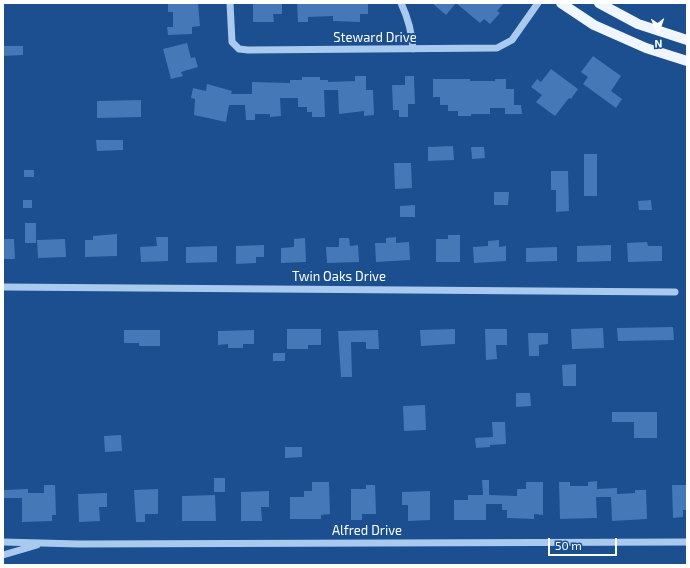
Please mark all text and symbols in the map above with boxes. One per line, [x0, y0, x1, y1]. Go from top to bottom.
north arrow [638, 12, 678, 52]
street label: Steward Drive [333, 30, 417, 46]
text: N [654, 38, 663, 51]
street label: Twin Oaks Drive [292, 269, 386, 285]
street label: Alfred Drive [332, 523, 402, 539]
scale bar [550, 530, 619, 556]
text: 50 m [555, 538, 582, 552]

